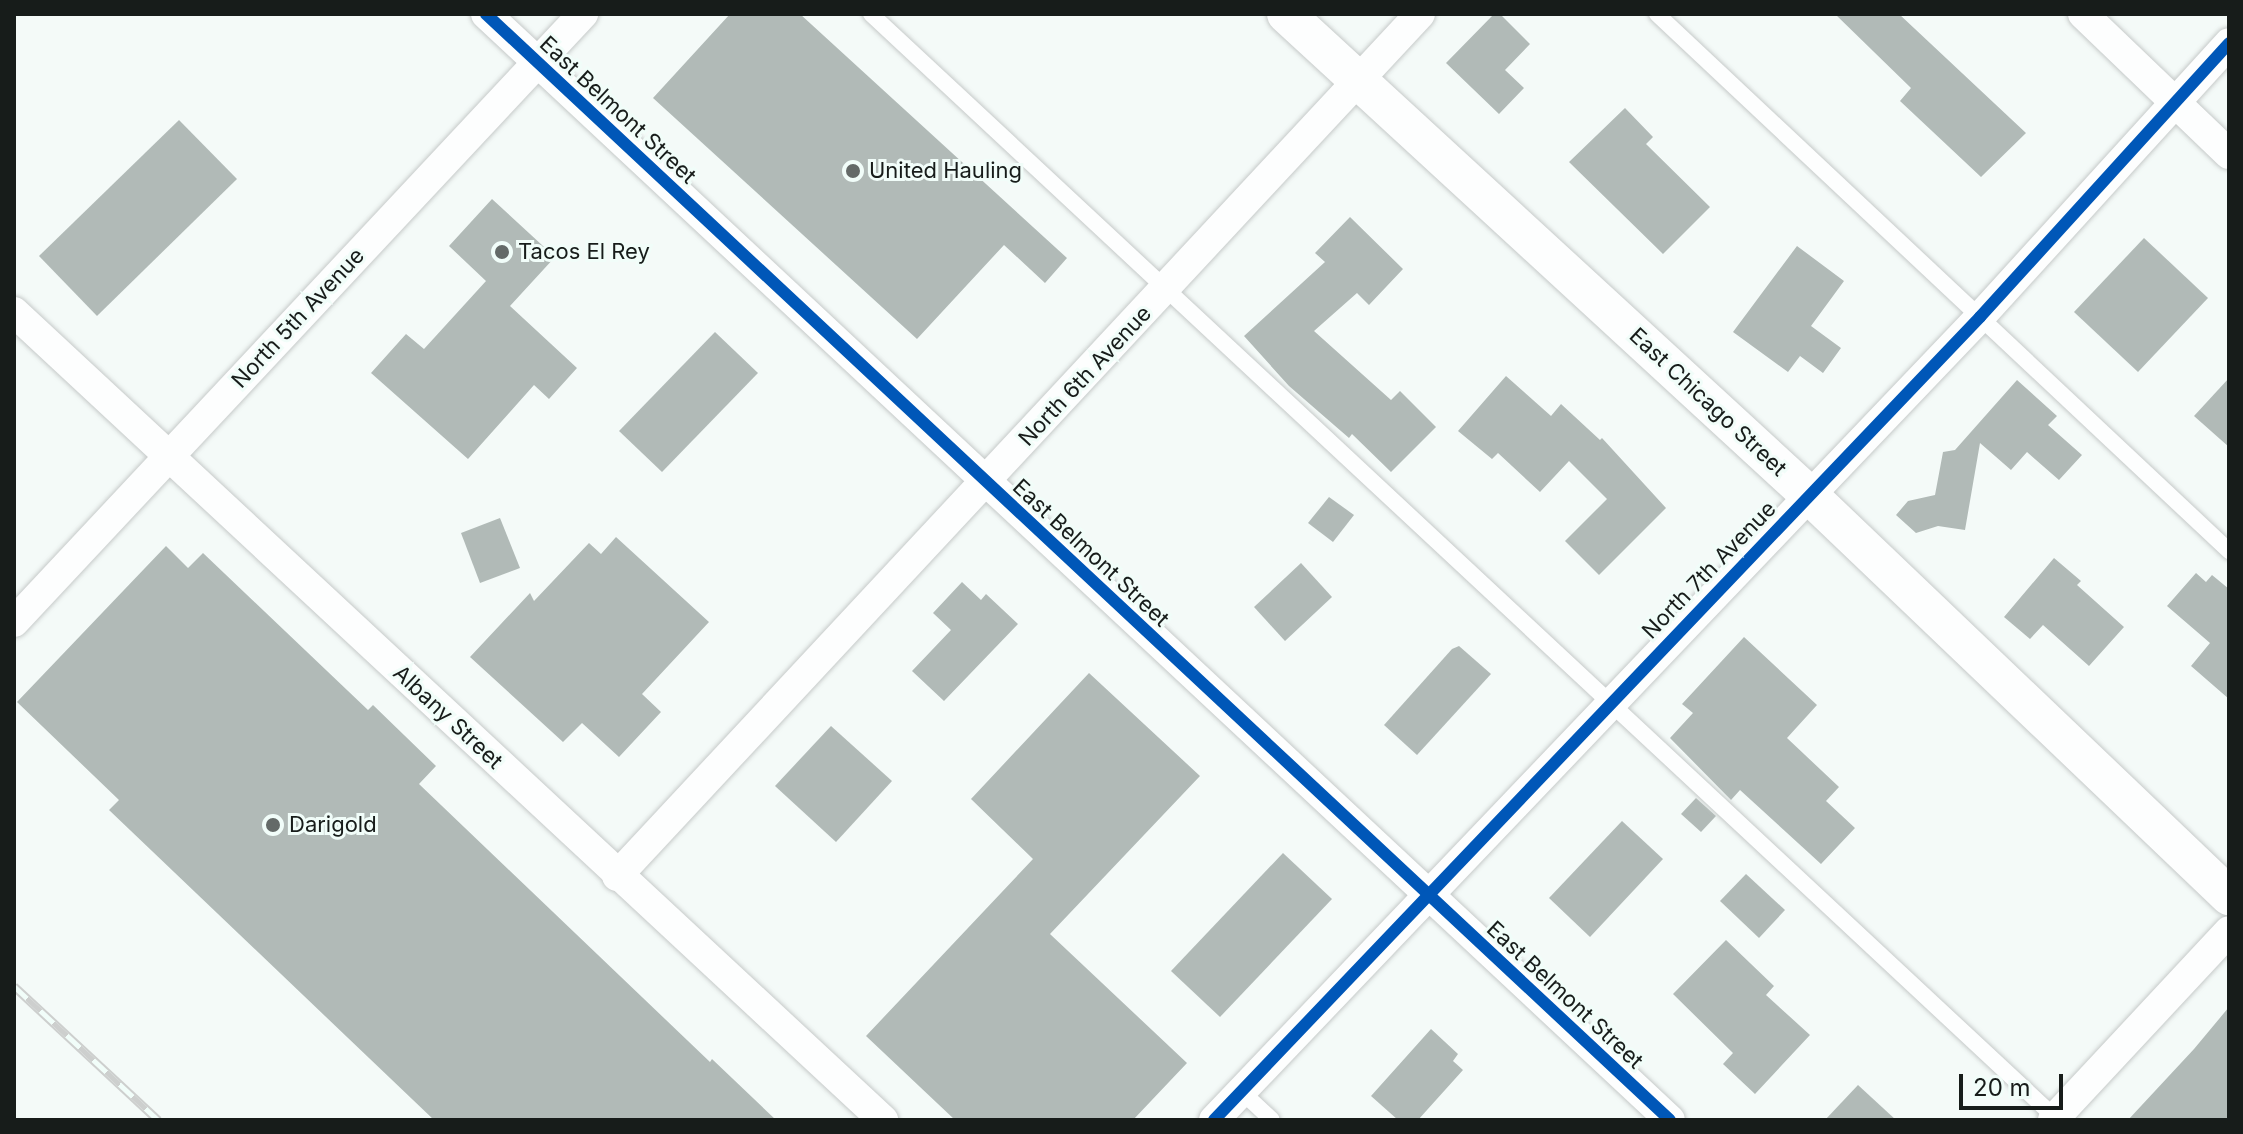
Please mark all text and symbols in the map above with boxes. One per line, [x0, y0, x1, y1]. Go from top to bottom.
street label: East Belmont Street [534, 31, 702, 189]
place label: United Hauling [869, 158, 1022, 184]
marker: United Hauling [844, 162, 862, 180]
place label: Tacos El Rey [518, 239, 650, 265]
street label: North 5th Avenue [226, 243, 370, 393]
marker: Tacos El Rey [493, 243, 511, 261]
street label: North 6th Avenue [1013, 300, 1157, 452]
street label: East Chicago Street [1624, 322, 1792, 482]
street label: East Belmont Street [1007, 474, 1175, 632]
street label: North 7th Avenue [1637, 496, 1781, 644]
street label: Albany Street [388, 660, 508, 774]
place label: Darigold [289, 812, 377, 838]
marker: Darigold [264, 816, 282, 834]
street label: East Belmont Street [1481, 916, 1649, 1074]
scale bar [1963, 1058, 2067, 1108]
text: 20 m [1973, 1073, 2031, 1102]

